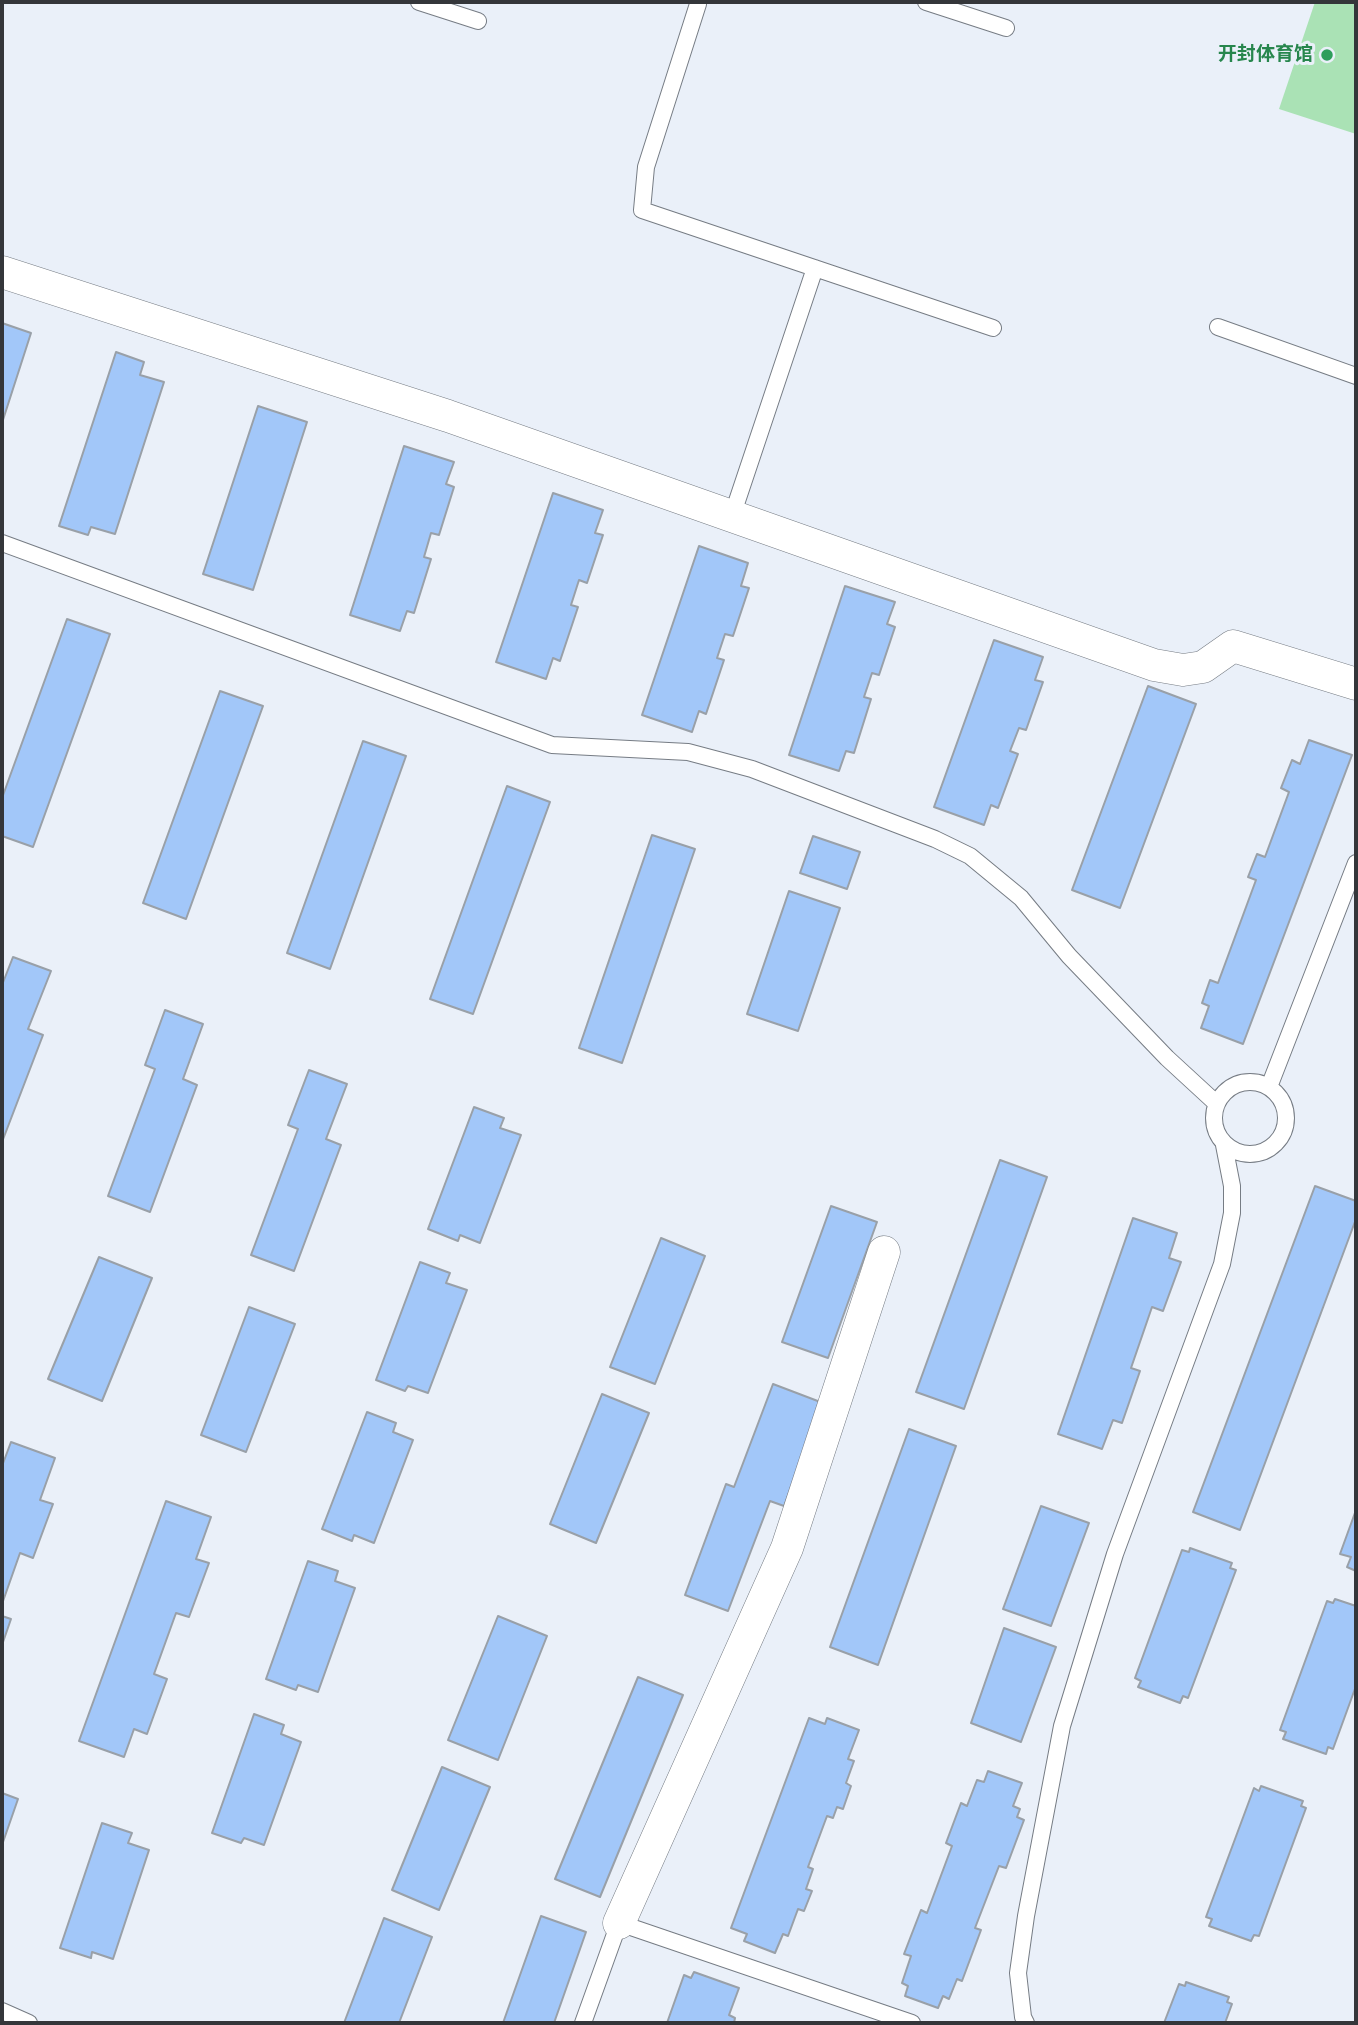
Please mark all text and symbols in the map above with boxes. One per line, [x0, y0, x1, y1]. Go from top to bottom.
place label: 开封体育馆 [1218, 44, 1313, 66]
marker: 开封体育馆 [1319, 47, 1335, 63]

